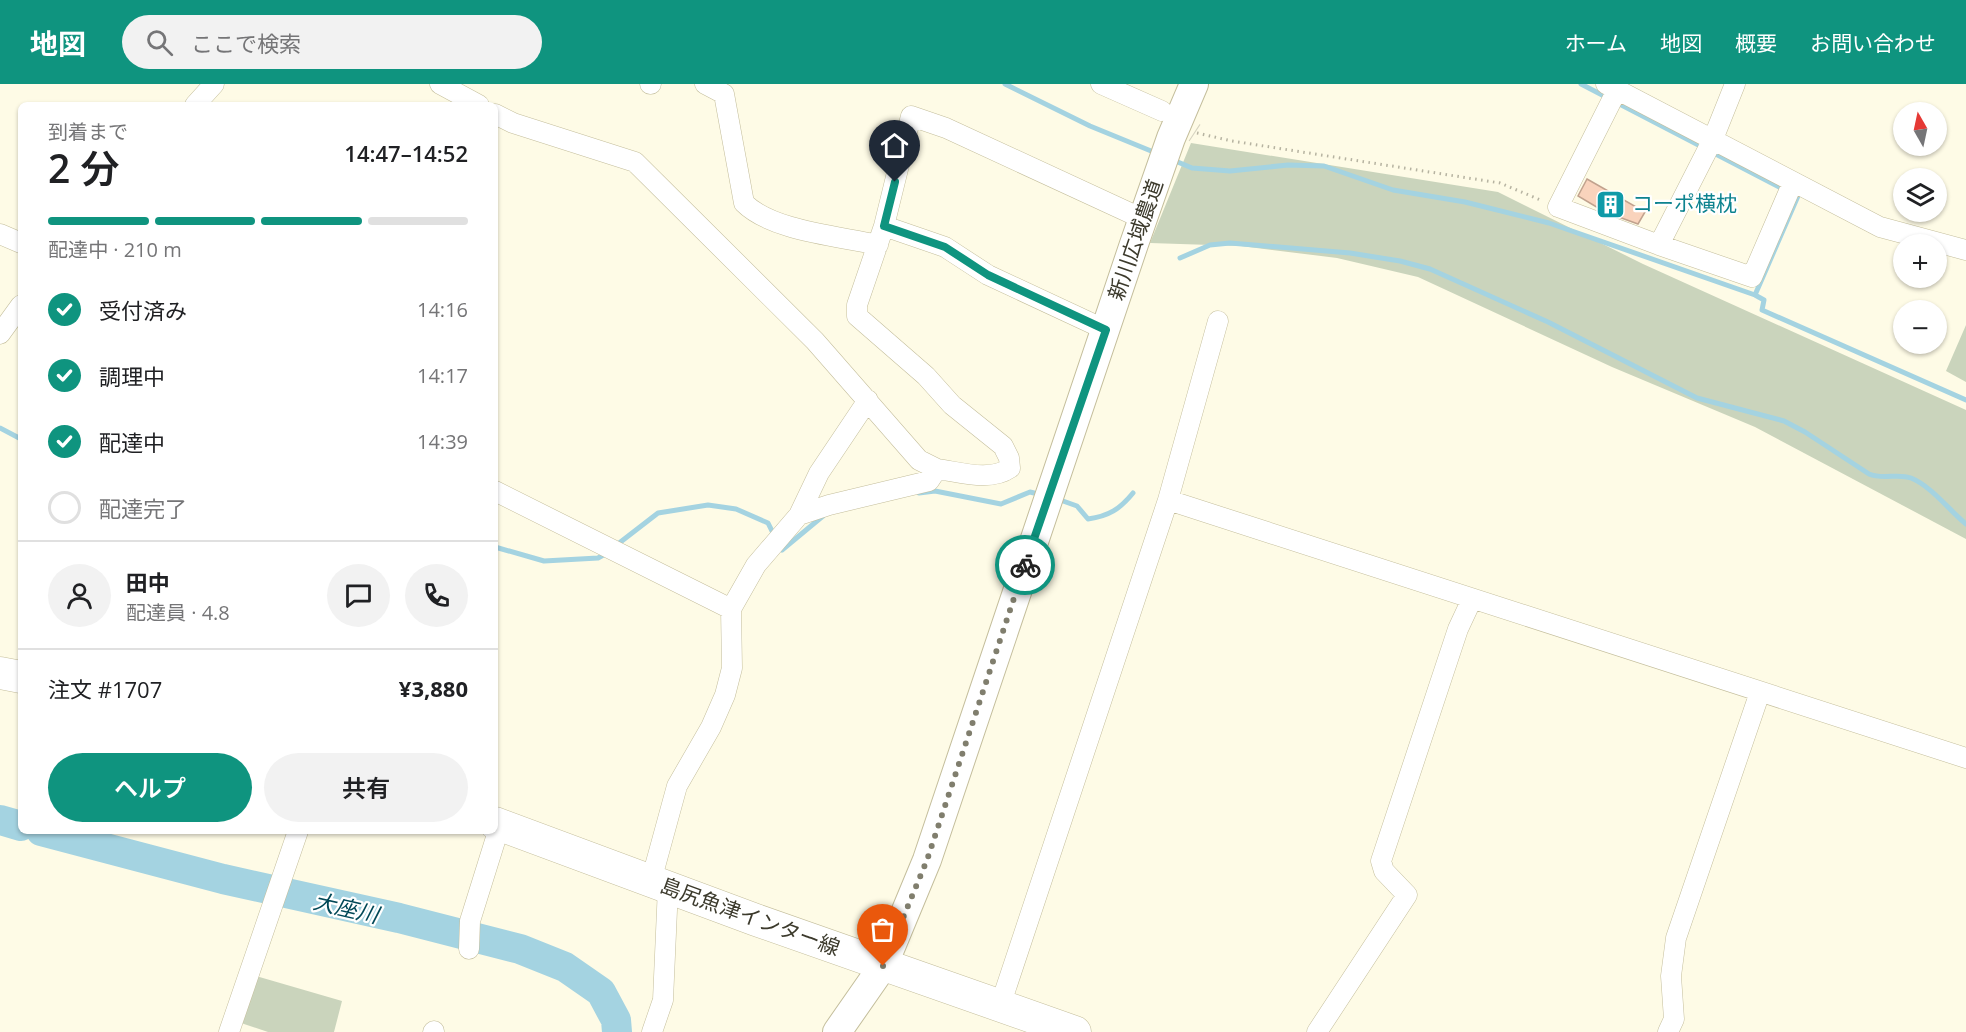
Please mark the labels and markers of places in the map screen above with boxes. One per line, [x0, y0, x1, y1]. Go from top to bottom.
pin [869, 120, 920, 182]
building icon: コーポ横枕 [1595, 188, 1627, 220]
place label: コーポ横枕 [1632, 189, 1737, 217]
pin [857, 904, 908, 966]

